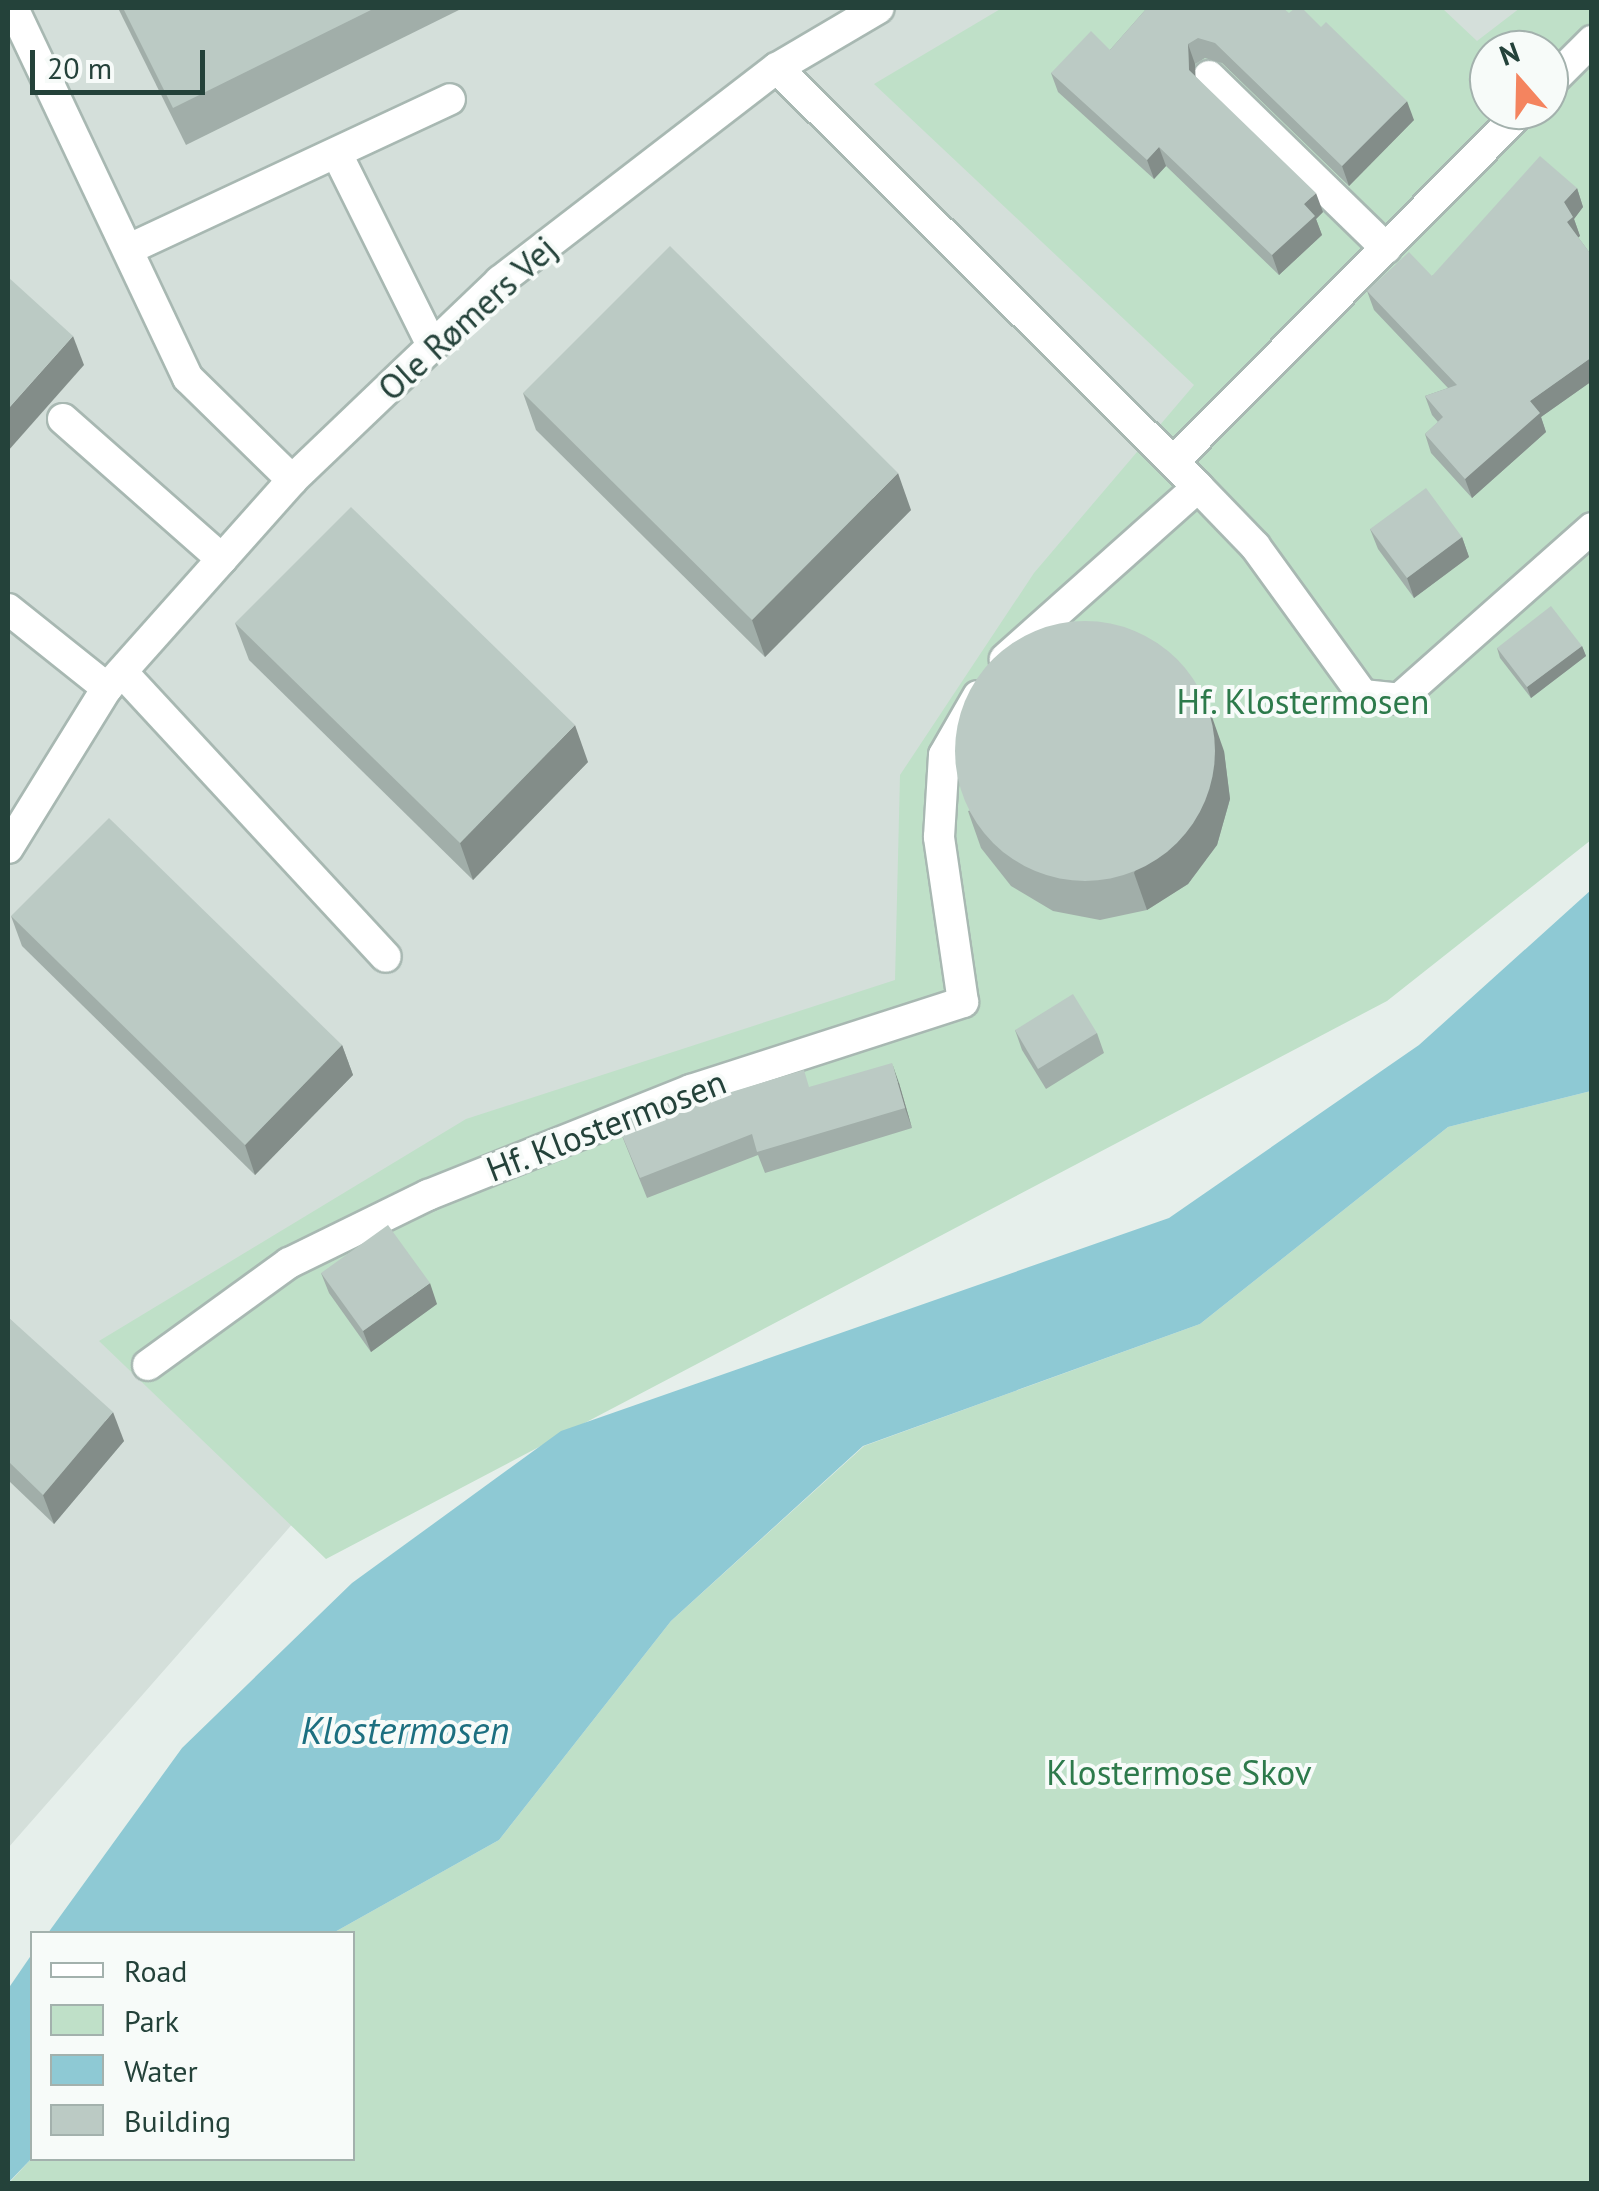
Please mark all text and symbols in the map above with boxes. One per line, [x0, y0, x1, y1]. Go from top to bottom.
scale bar [35, 30, 210, 92]
north arrow [1469, 30, 1569, 130]
text: N [1494, 33, 1524, 74]
text: 20 m [47, 48, 112, 87]
street label: Ole Rømers Vej [369, 227, 565, 409]
park label: Hf. Klostermosen [1175, 680, 1431, 722]
street label: Hf. Klostermosen [479, 1060, 733, 1190]
water label: Klostermosen [301, 1707, 509, 1753]
park label: Klostermose Skov [1046, 1751, 1312, 1793]
legend [30, 1931, 355, 2161]
text: Road [124, 1951, 188, 1990]
text: Park [124, 2001, 179, 2040]
text: Water [124, 2051, 198, 2090]
text: Building [124, 2101, 231, 2140]

